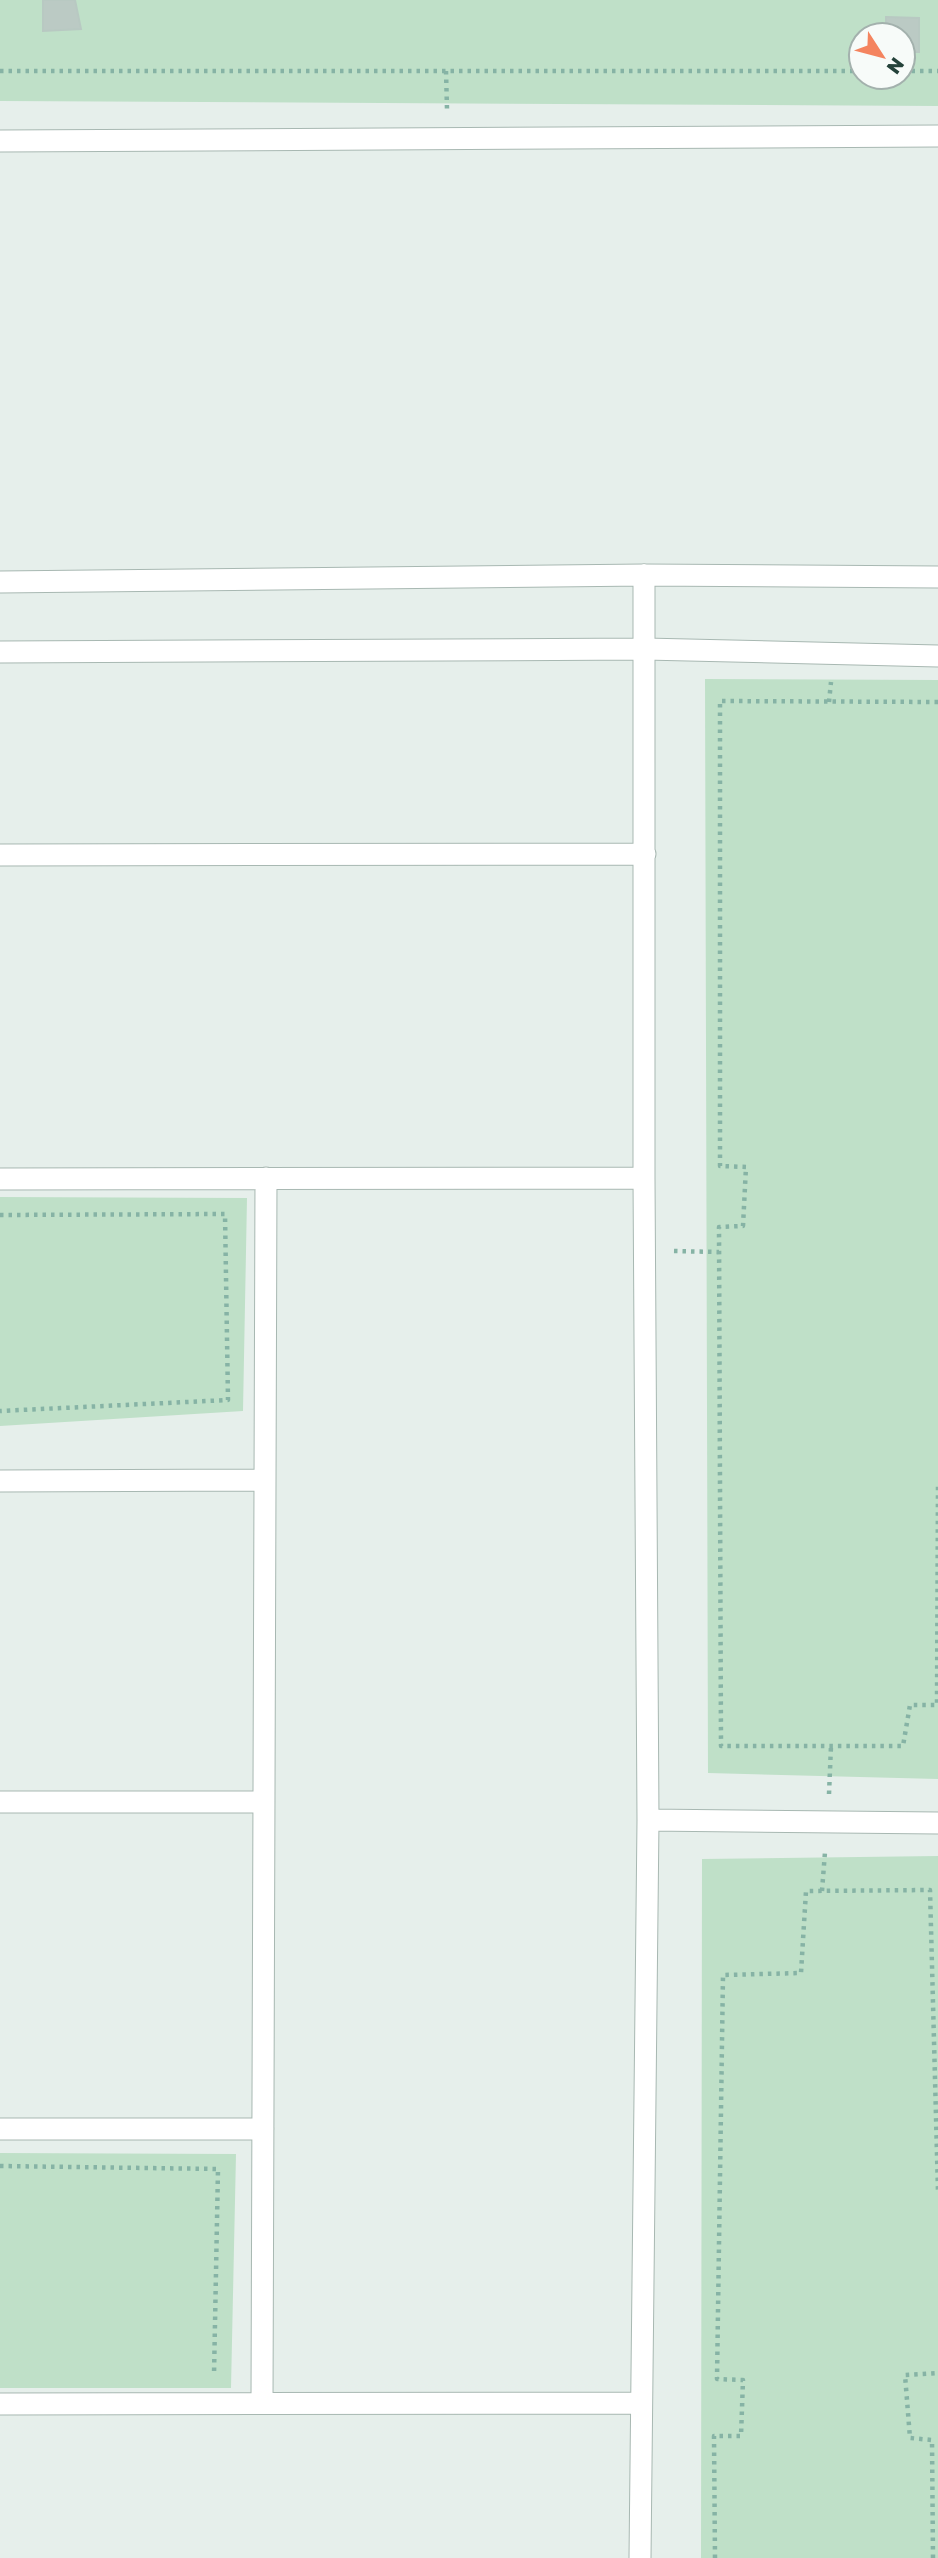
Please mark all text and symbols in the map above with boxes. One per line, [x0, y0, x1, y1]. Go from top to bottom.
north arrow [847, 21, 917, 91]
text: N [883, 54, 910, 79]

